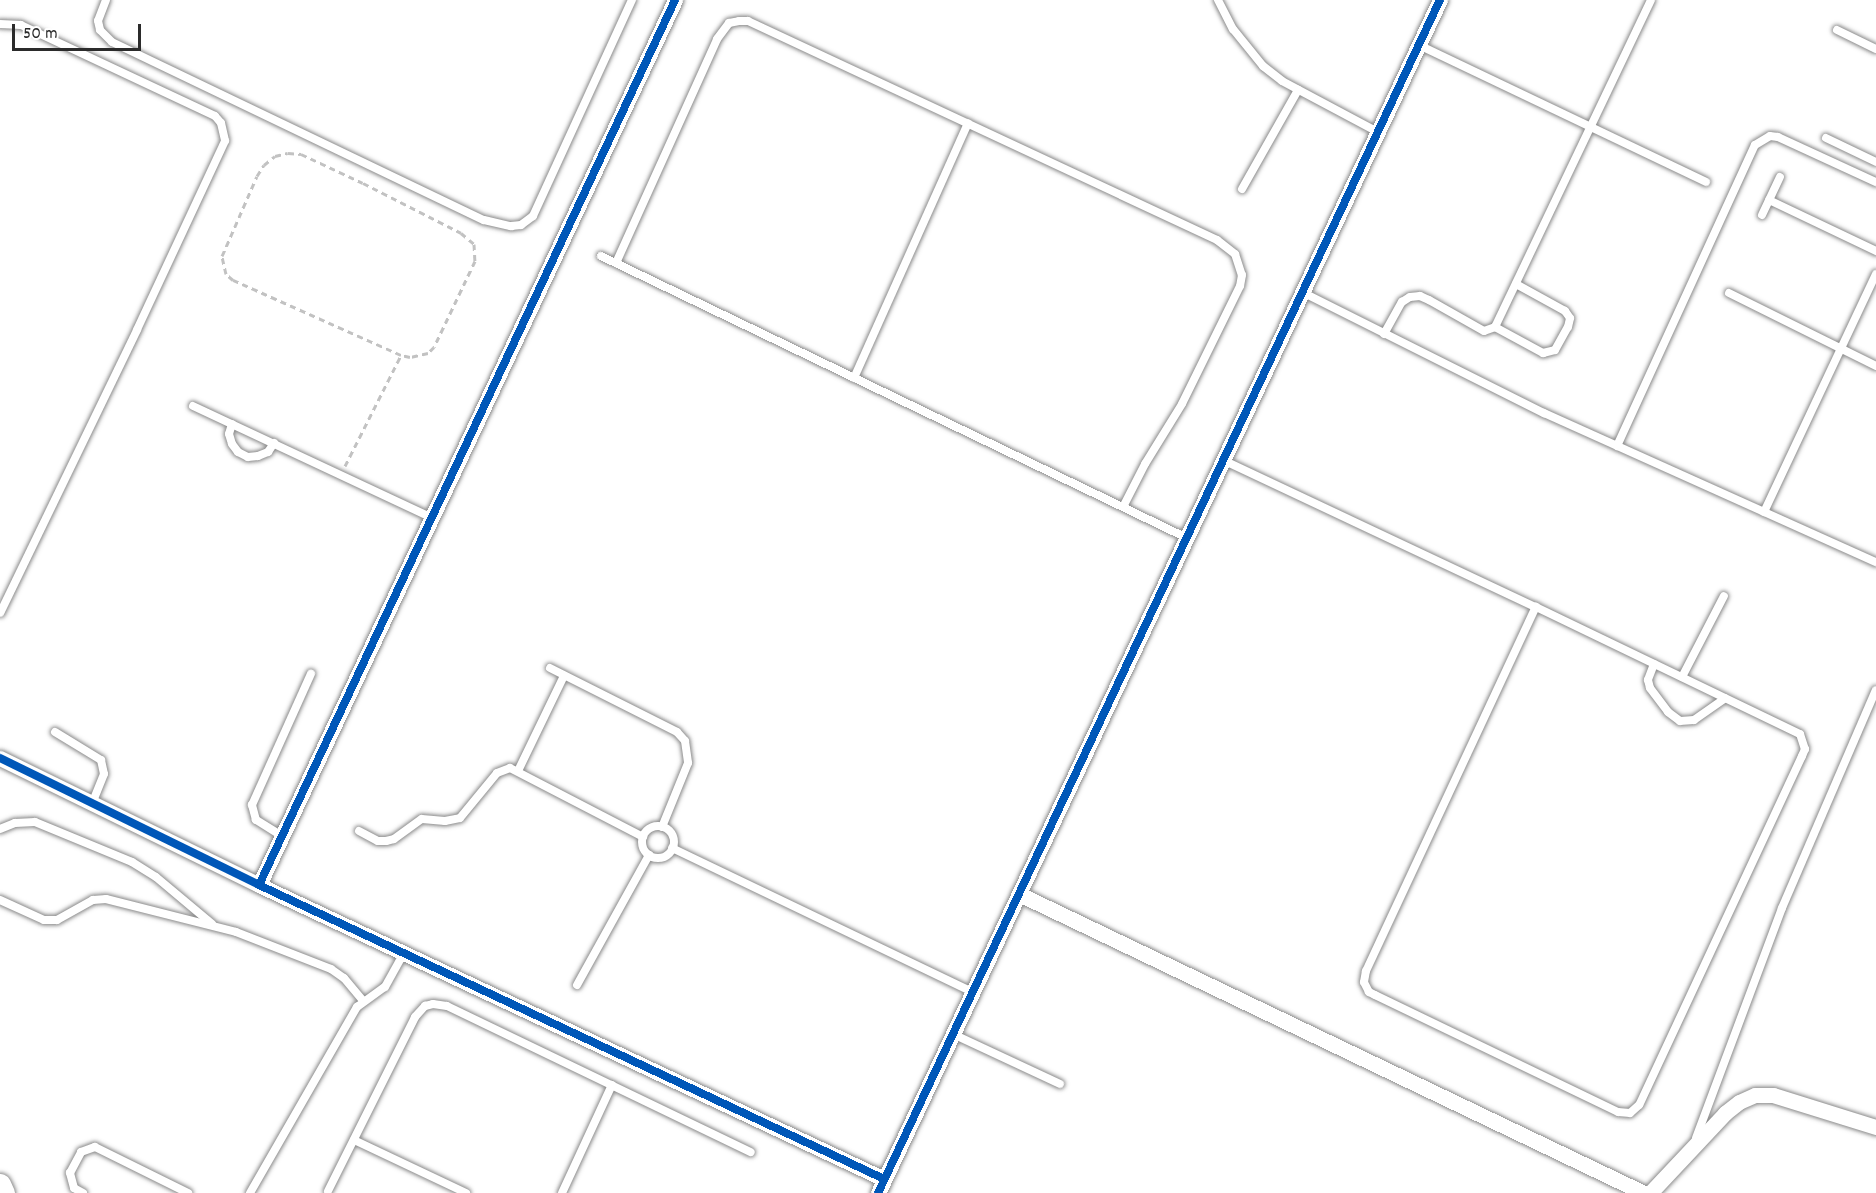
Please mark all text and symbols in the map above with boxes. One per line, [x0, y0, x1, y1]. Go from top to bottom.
scale bar [15, 12, 144, 50]
text: 50 m [23, 22, 58, 47]

